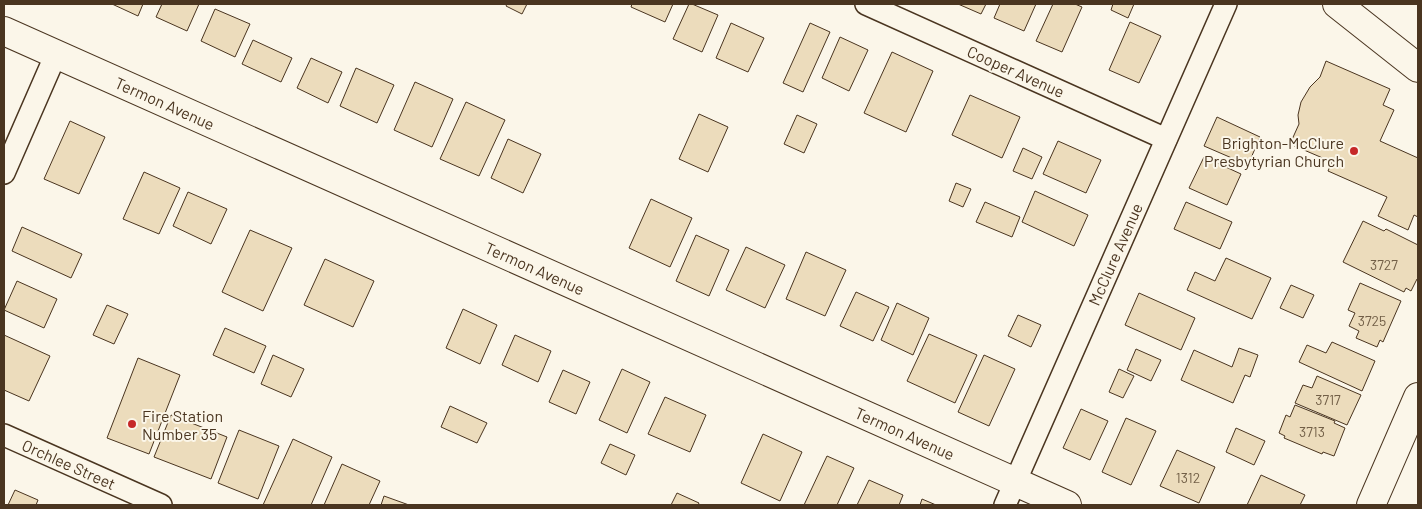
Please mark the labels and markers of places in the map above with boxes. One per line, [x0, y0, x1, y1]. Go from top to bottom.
place label: Brighton-McClure Presbytyrian Church [1204, 133, 1344, 170]
marker: Brighton-McClure Presbytyrian Church [1348, 145, 1360, 157]
place label: Fire Station Number 35 [142, 406, 223, 443]
marker: Fire Station Number 35 [126, 418, 138, 430]

